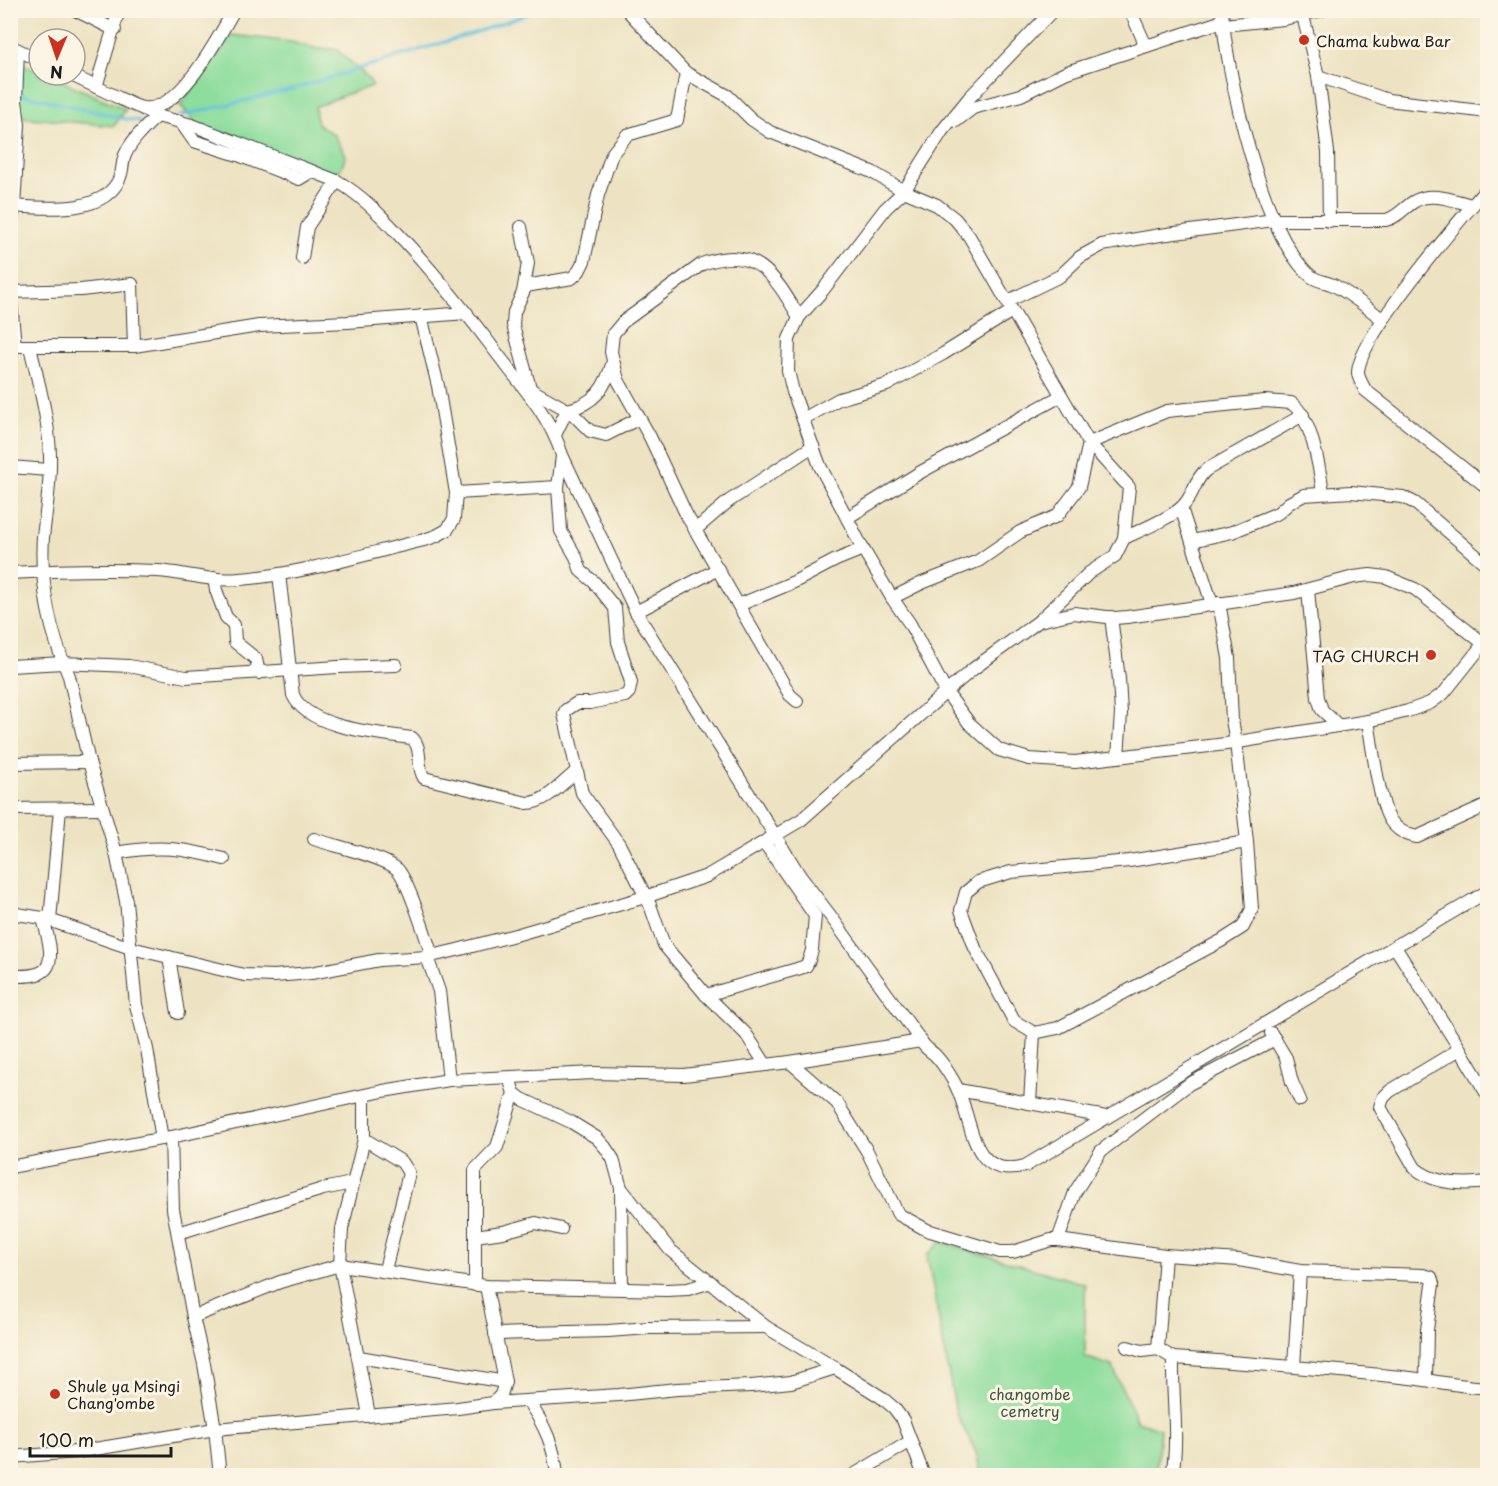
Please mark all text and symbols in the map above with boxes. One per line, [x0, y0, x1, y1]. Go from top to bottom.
north arrow [27, 27, 87, 87]
place label: Chama kubwa Bar [1316, 29, 1451, 52]
marker: Chama kubwa Bar [1297, 33, 1311, 47]
text: N [50, 61, 63, 85]
place label: TAG CHURCH [1313, 644, 1419, 667]
marker: TAG CHURCH [1424, 648, 1438, 662]
place label: Shule ya Msingi Chang'ombe [67, 1374, 180, 1414]
park label: changombe cemetry [989, 1382, 1071, 1422]
marker: Shule ya Msingi Chang'ombe [48, 1387, 62, 1401]
scale bar [30, 1420, 171, 1458]
text: 100 m [39, 1426, 94, 1453]

